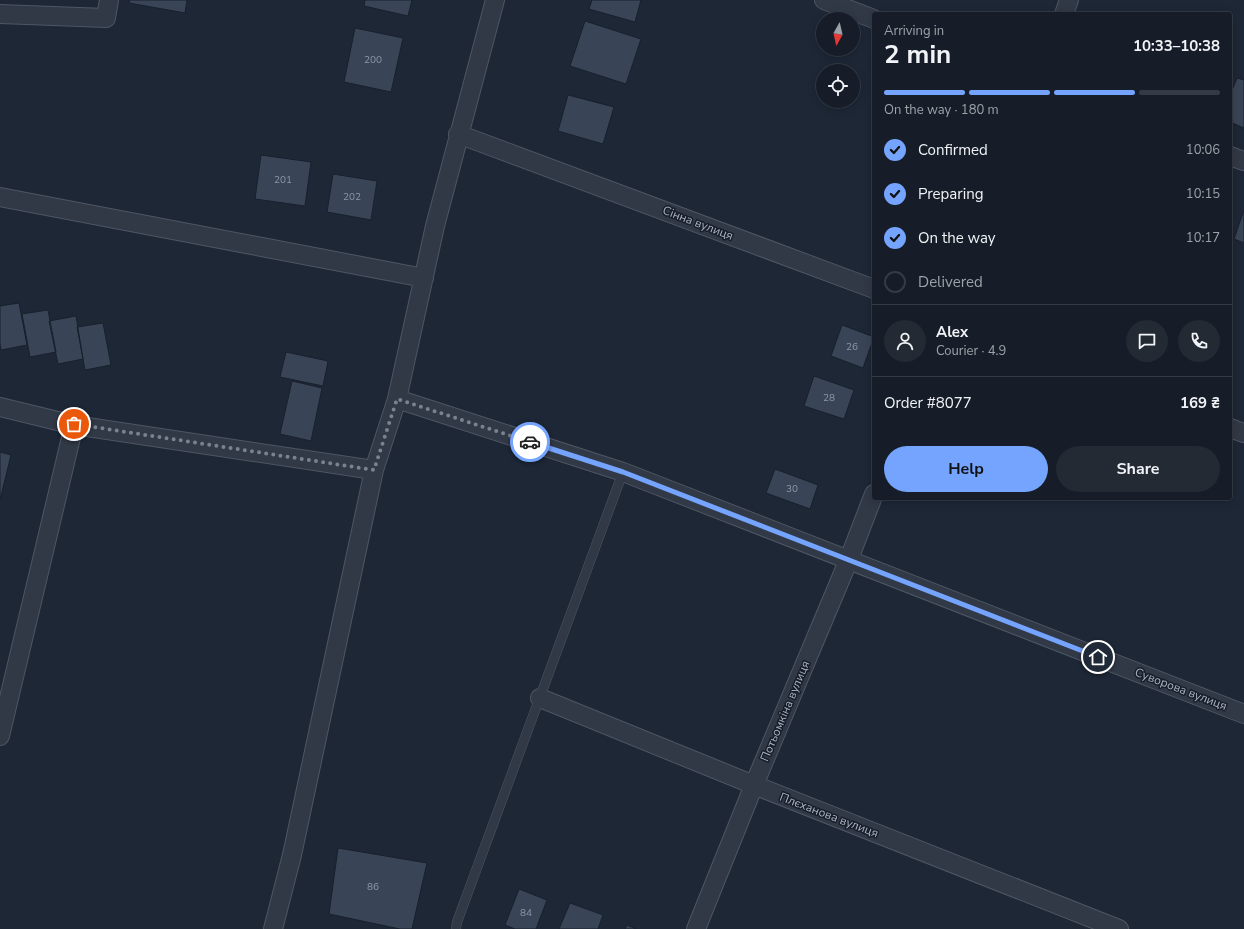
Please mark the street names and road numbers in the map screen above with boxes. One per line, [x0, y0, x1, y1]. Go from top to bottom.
street label: Сінна вулиця [660, 202, 736, 244]
street label: Потьомкіна вулиця [756, 658, 814, 764]
street label: Суворова вулиця [1133, 664, 1229, 714]
street label: Плєханова вулиця [777, 789, 881, 841]

